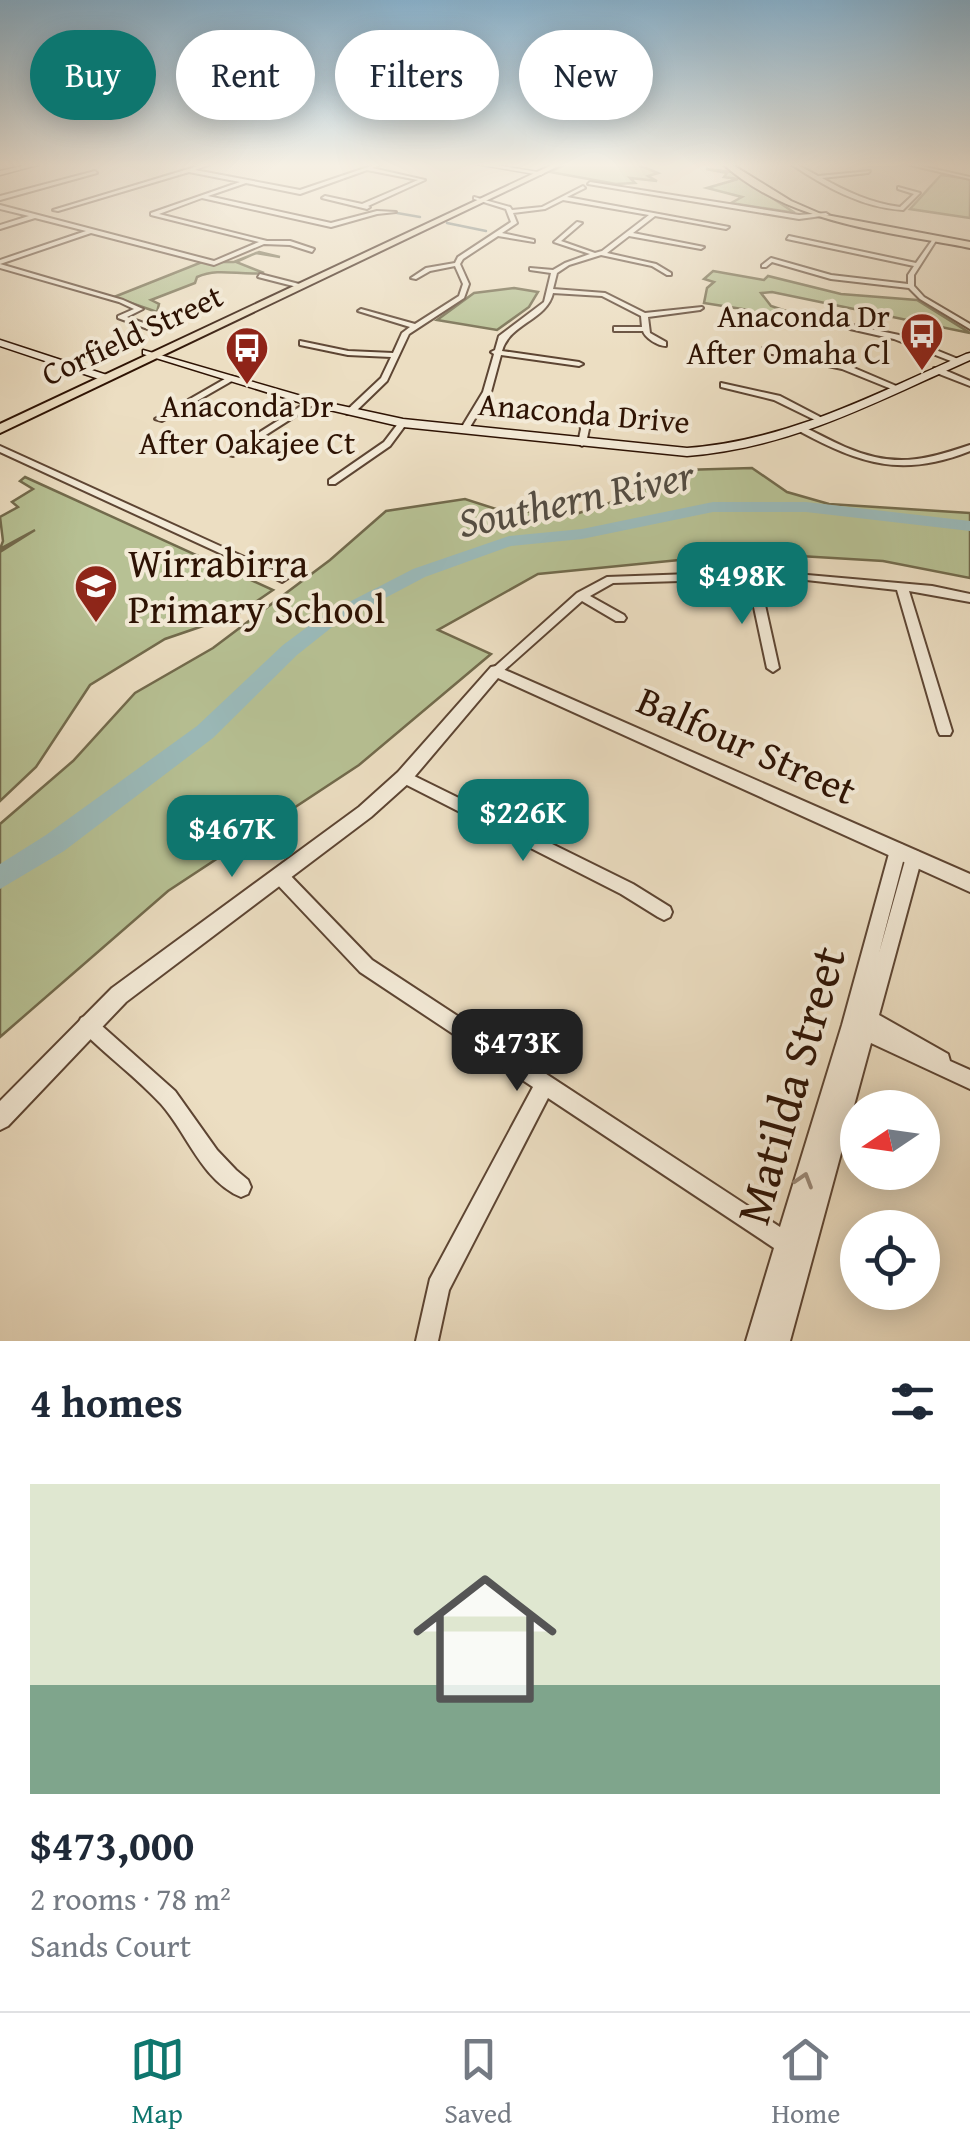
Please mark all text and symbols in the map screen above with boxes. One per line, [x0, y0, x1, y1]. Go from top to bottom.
chip: Buy [30, 30, 156, 120]
chip: Rent [176, 30, 315, 120]
chip: Filters [335, 30, 499, 120]
chip: New [519, 30, 653, 120]
street label: Corfield Street [33, 272, 230, 397]
place label: Anaconda Dr After Omaha Cl [687, 292, 890, 376]
bus stop icon: Anaconda Dr After Omaha Cl [899, 311, 945, 372]
bus stop icon: Anaconda Dr After Oakajee Ct [224, 325, 270, 386]
street label: Anaconda Drive [476, 380, 692, 445]
place label: Anaconda Dr After Oakajee Ct [139, 382, 355, 466]
water label: Southern River [452, 442, 701, 552]
place label: Wirrabirra Primary School [128, 533, 385, 638]
pin: $498K [672, 542, 812, 627]
text: $498K [699, 551, 785, 598]
school or university icon: Wirrabirra Primary School [73, 563, 119, 624]
street label: Balfour Street [628, 670, 866, 819]
pin: $226K [453, 779, 593, 864]
text: $226K [480, 788, 566, 835]
pin: $467K [162, 795, 302, 880]
text: $467K [189, 804, 275, 851]
street label: Matilda Street [716, 937, 863, 1232]
pin: $473K [447, 1009, 587, 1094]
text: $473K [474, 1018, 560, 1065]
north arrow [840, 1090, 940, 1190]
map controls [840, 1090, 940, 1310]
one-way arrow [792, 1173, 813, 1190]
button: locate [840, 1210, 940, 1310]
text: 4 homes [30, 1371, 183, 1432]
icon: filters [885, 1374, 940, 1429]
icon: home [395, 1549, 575, 1729]
text: $473,000 [30, 1814, 194, 1875]
text: 2 rooms · 78 m² [30, 1875, 231, 1922]
text: Sands Court [30, 1922, 191, 1969]
tab: Map [130, 2032, 185, 2133]
tab: Saved [444, 2032, 512, 2133]
tab: Home [771, 2032, 840, 2133]

